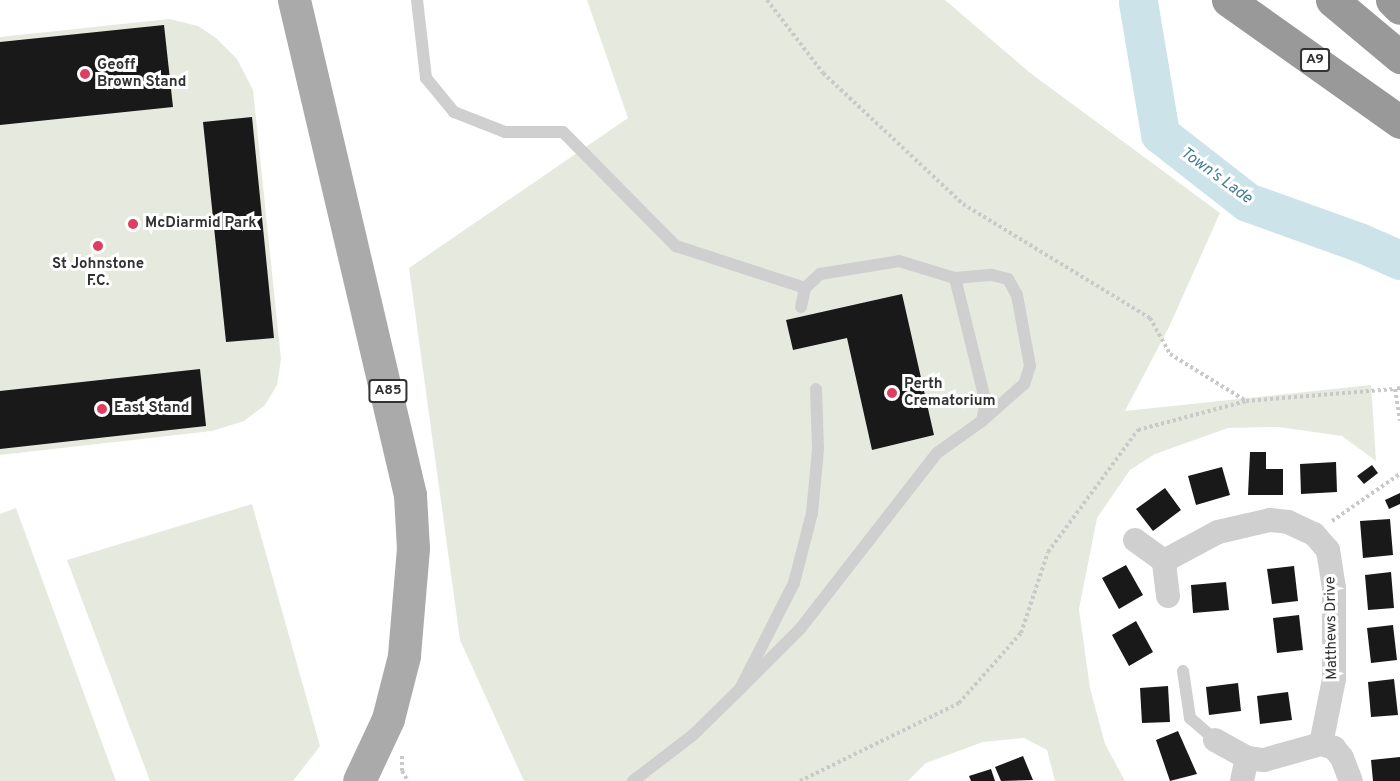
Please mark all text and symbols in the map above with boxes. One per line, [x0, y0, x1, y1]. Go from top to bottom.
road number: A9 [1300, 49, 1330, 71]
place label: Geoff Brown Stand [97, 56, 186, 91]
marker: Geoff Brown Stand [78, 67, 92, 81]
water label: Town's Lade [1176, 144, 1256, 208]
place label: McDiarmid Park [145, 215, 257, 233]
marker: McDiarmid Park [126, 217, 140, 231]
marker: St Johnstone F.C. [91, 239, 105, 253]
place label: St Johnstone F.C. [52, 255, 144, 290]
place label: Perth Crematorium [904, 375, 996, 410]
road number: A85 [367, 380, 409, 402]
marker: Perth Crematorium [885, 386, 899, 400]
place label: East Stand [114, 400, 189, 418]
marker: East Stand [95, 402, 109, 416]
street label: Matthews Drive [1322, 576, 1342, 680]

